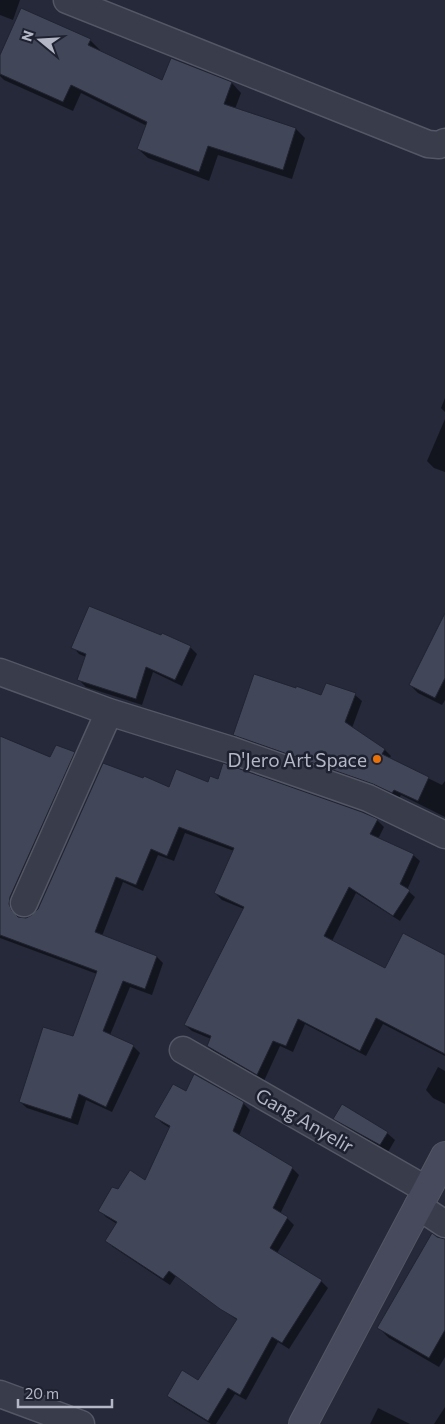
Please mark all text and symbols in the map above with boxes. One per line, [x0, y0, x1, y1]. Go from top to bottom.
north arrow [15, 15, 65, 65]
text: N [17, 28, 37, 43]
place label: D'Jero Art Space [227, 748, 367, 771]
marker: D'Jero Art Space [371, 753, 383, 765]
street label: Gang Anyelir [252, 1083, 358, 1157]
scale bar [18, 1376, 111, 1408]
text: 20 m [25, 1384, 59, 1402]

